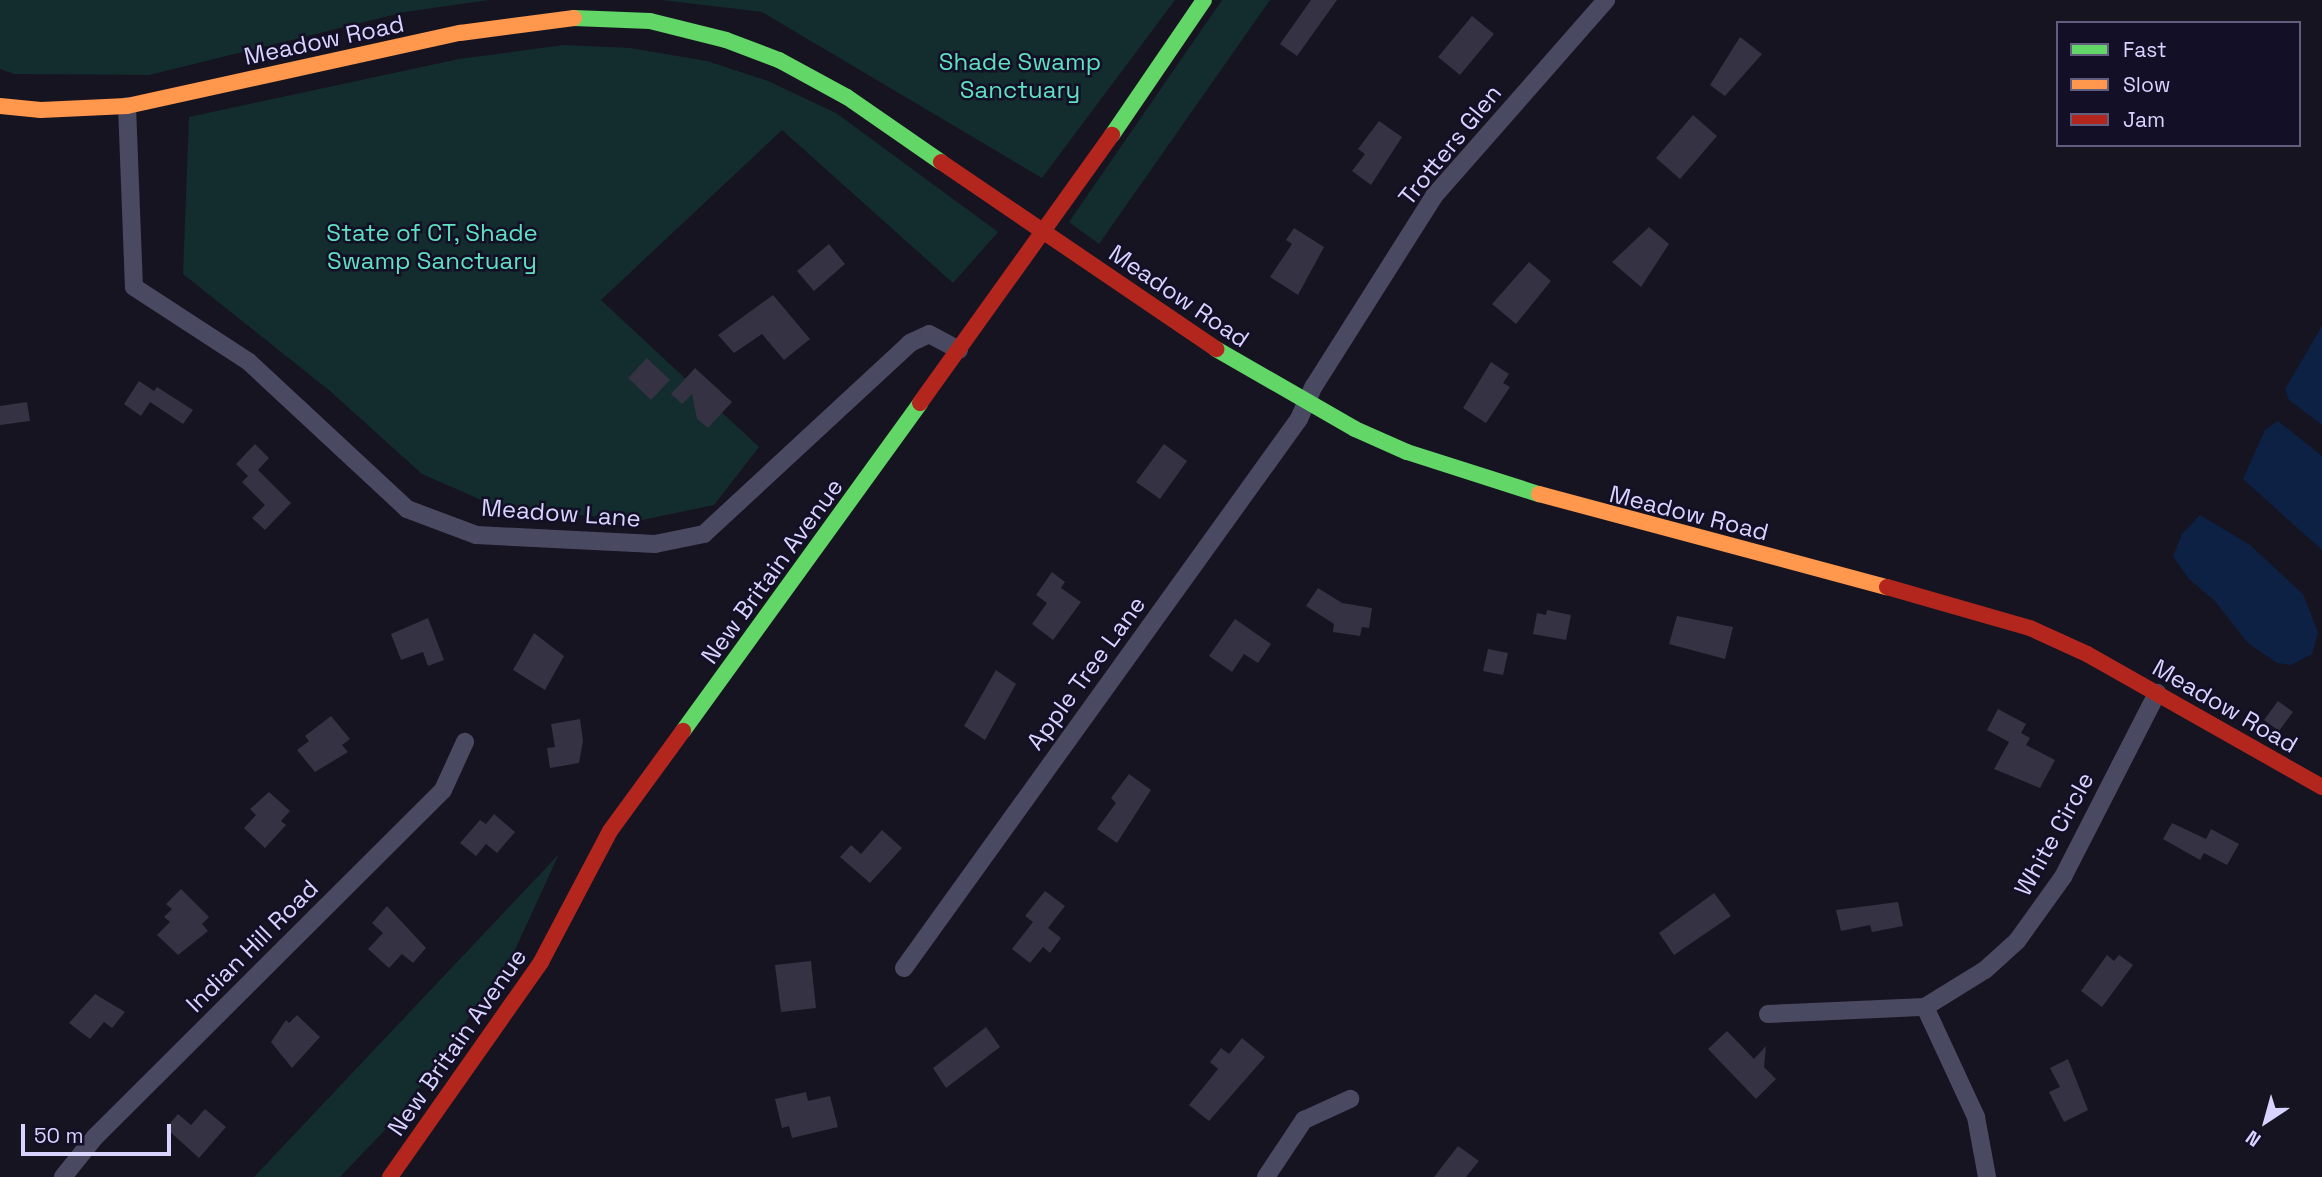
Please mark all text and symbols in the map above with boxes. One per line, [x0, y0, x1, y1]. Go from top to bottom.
street label: Meadow Road [241, 9, 407, 71]
legend [2056, 21, 2301, 147]
text: Fast [2123, 36, 2167, 63]
park label: Shade Swamp Sanctuary [939, 48, 1101, 104]
text: Slow [2123, 71, 2171, 98]
street label: Trotters Glen [1393, 79, 1507, 211]
text: Jam [2123, 106, 2165, 133]
park label: State of CT, Shade Swamp Sanctuary [326, 219, 538, 275]
street label: Meadow Road [1103, 239, 1255, 353]
street label: New Britain Avenue [695, 473, 849, 669]
street label: Meadow Road [1607, 479, 1771, 547]
street label: Meadow Lane [480, 493, 642, 533]
street label: Apple Tree Lane [1020, 590, 1152, 756]
street label: Meadow Road [2147, 653, 2303, 759]
street label: White Circle [2008, 767, 2100, 901]
street label: Indian Hill Road [180, 874, 324, 1018]
street label: New Britain Avenue [381, 943, 533, 1141]
north arrow [2231, 1086, 2301, 1156]
scale bar [24, 1110, 175, 1154]
text: 50 m [34, 1122, 84, 1149]
text: N [2241, 1125, 2266, 1152]

